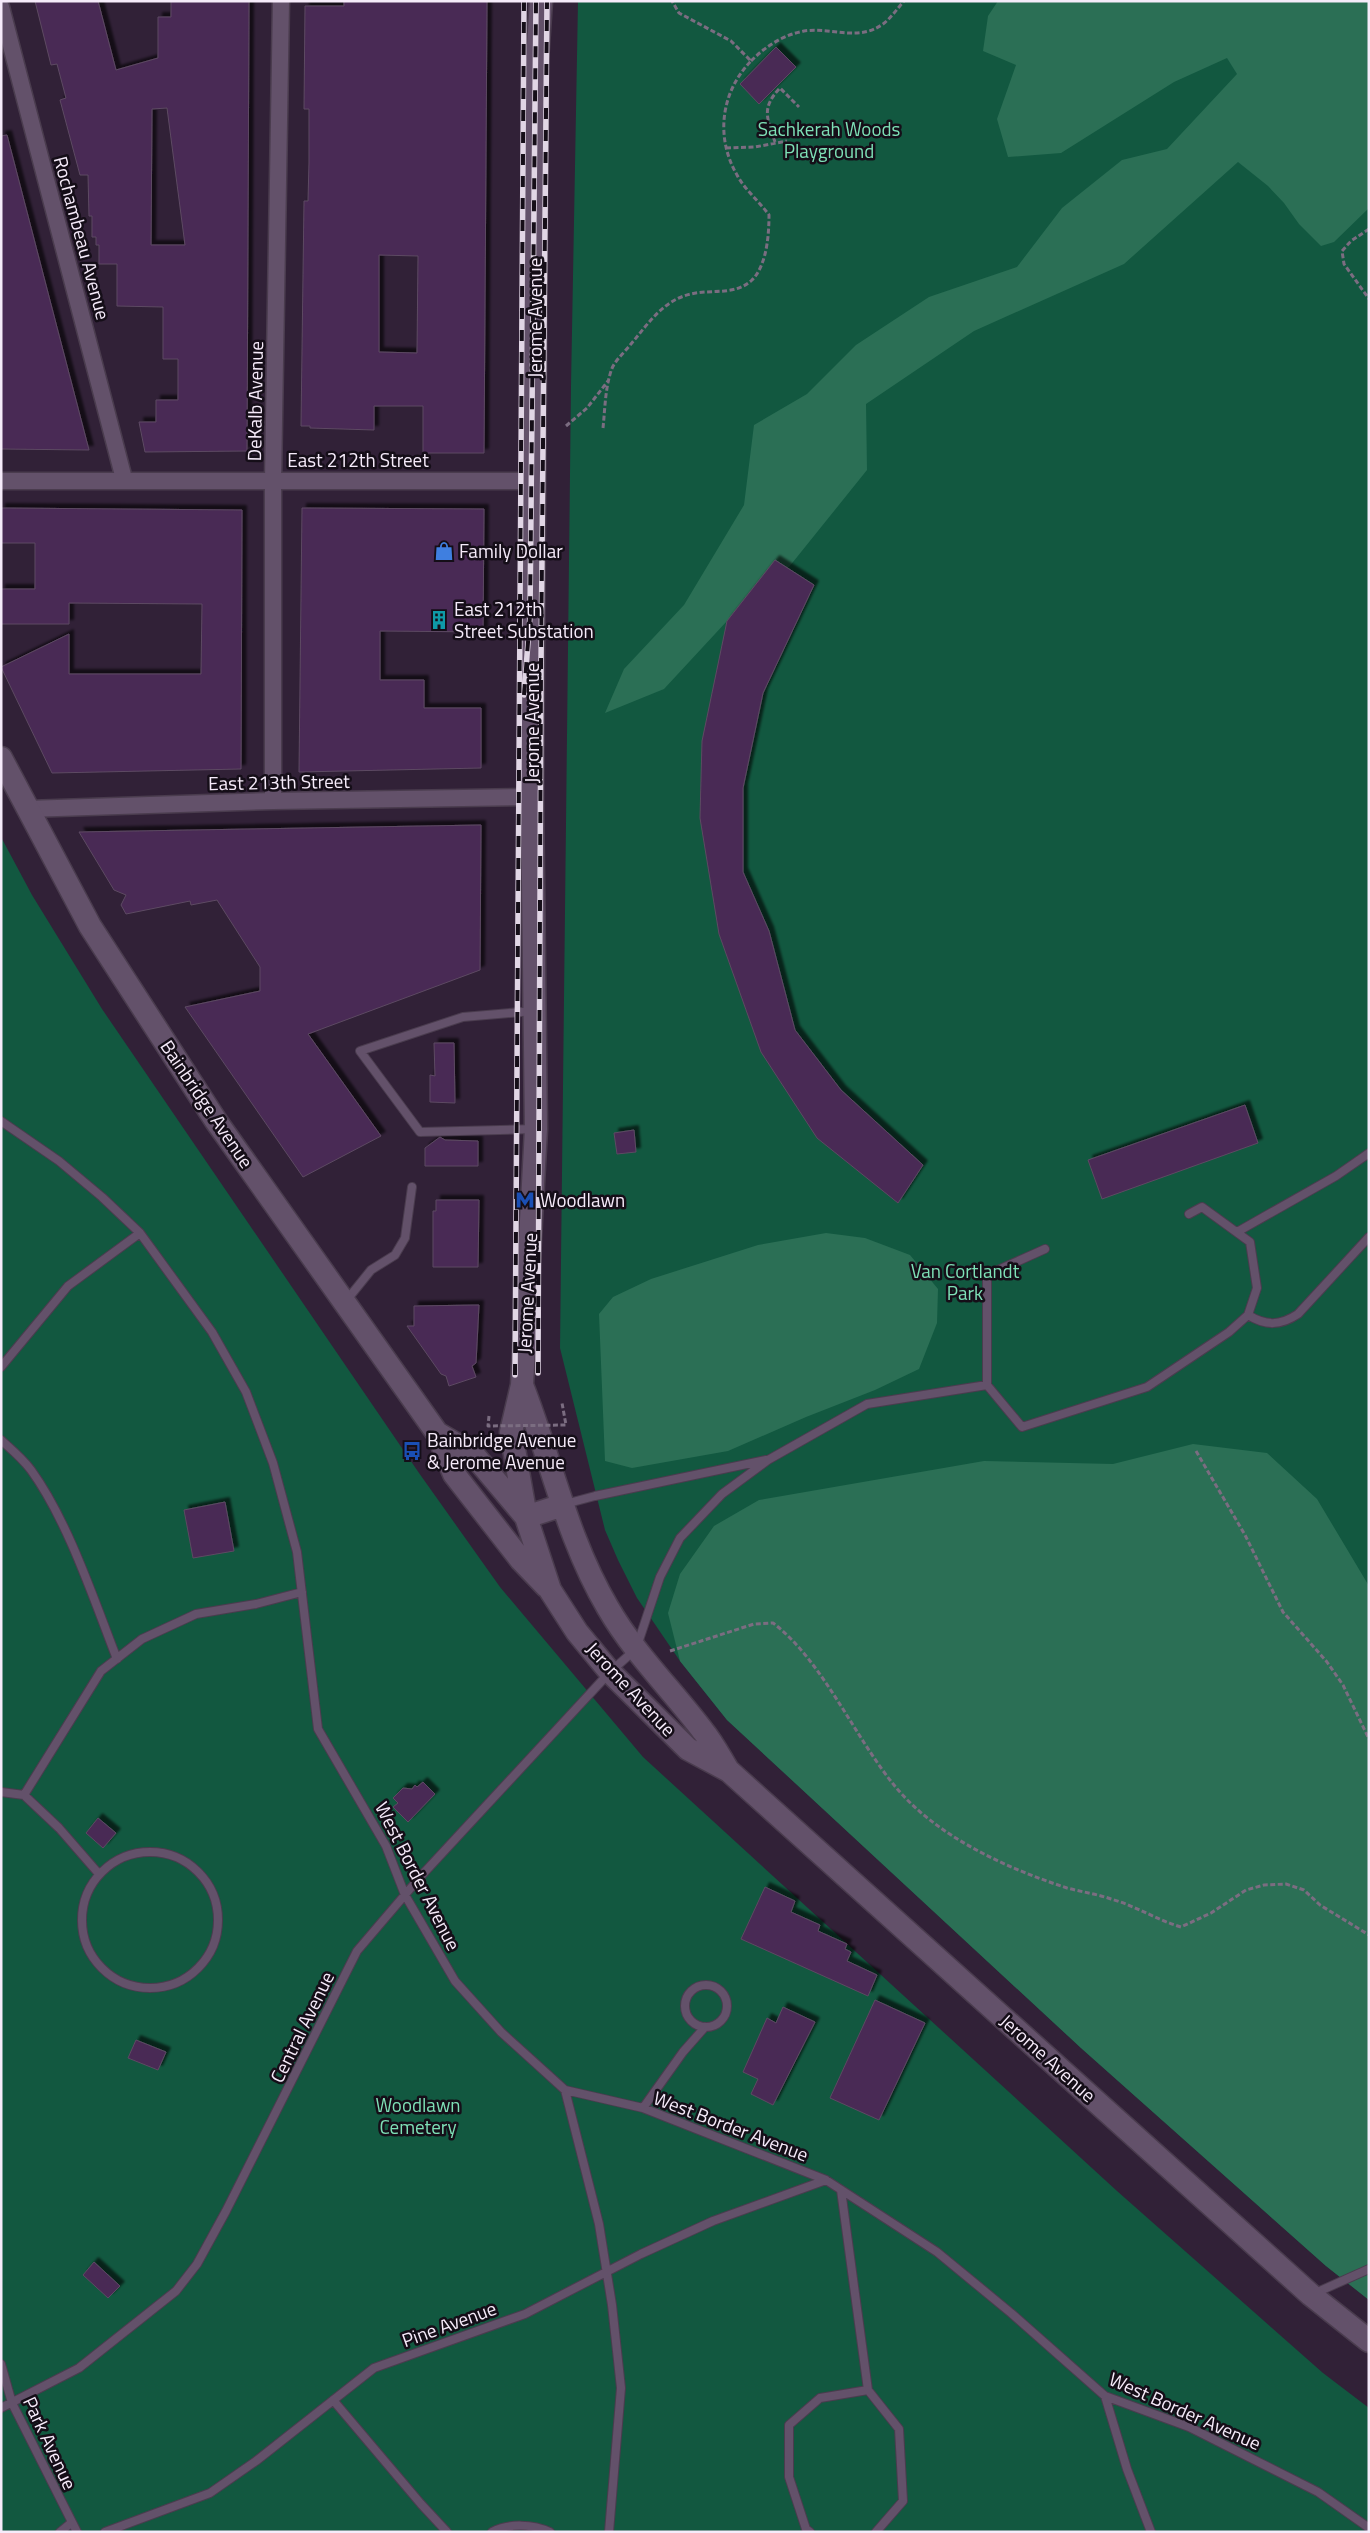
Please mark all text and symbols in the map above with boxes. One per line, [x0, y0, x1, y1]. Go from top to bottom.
park label: Sachkerah Woods Playground [758, 114, 900, 165]
street label: Rochambeau Avenue [47, 153, 118, 323]
street label: Jerome Avenue [520, 258, 549, 378]
street label: DeKalb Avenue [239, 341, 270, 461]
street label: East 212th Street [287, 445, 429, 474]
place label: Family Dollar [459, 536, 563, 565]
shop icon: Family Dollar [433, 540, 455, 562]
place label: East 212th Street Substation [454, 594, 594, 645]
building icon: East 212th Street Substation [428, 609, 450, 631]
street label: Jerome Avenue [517, 663, 546, 783]
street label: East 213th Street [208, 766, 350, 797]
street label: Bainbridge Avenue [154, 1034, 261, 1174]
place label: Woodlawn [540, 1185, 625, 1214]
metro station icon: Woodlawn [514, 1189, 536, 1211]
street label: Jerome Avenue [509, 1232, 544, 1354]
park label: Van Cortlandt Park [911, 1256, 1020, 1307]
place label: Bainbridge Avenue & Jerome Avenue [427, 1425, 576, 1476]
bus stop icon: Bainbridge Avenue & Jerome Avenue [401, 1440, 423, 1462]
street label: Jerome Avenue [580, 1635, 683, 1743]
street label: West Border Avenue [368, 1796, 469, 1955]
street label: Central Avenue [262, 1966, 341, 2087]
street label: Jerome Avenue [994, 2007, 1103, 2109]
street label: West Border Avenue [650, 2083, 813, 2168]
park label: Woodlawn Cemetery [375, 2090, 461, 2141]
street label: Pine Avenue [397, 2293, 500, 2354]
street label: West Border Avenue [1105, 2364, 1266, 2457]
street label: Park Avenue [16, 2391, 85, 2494]

